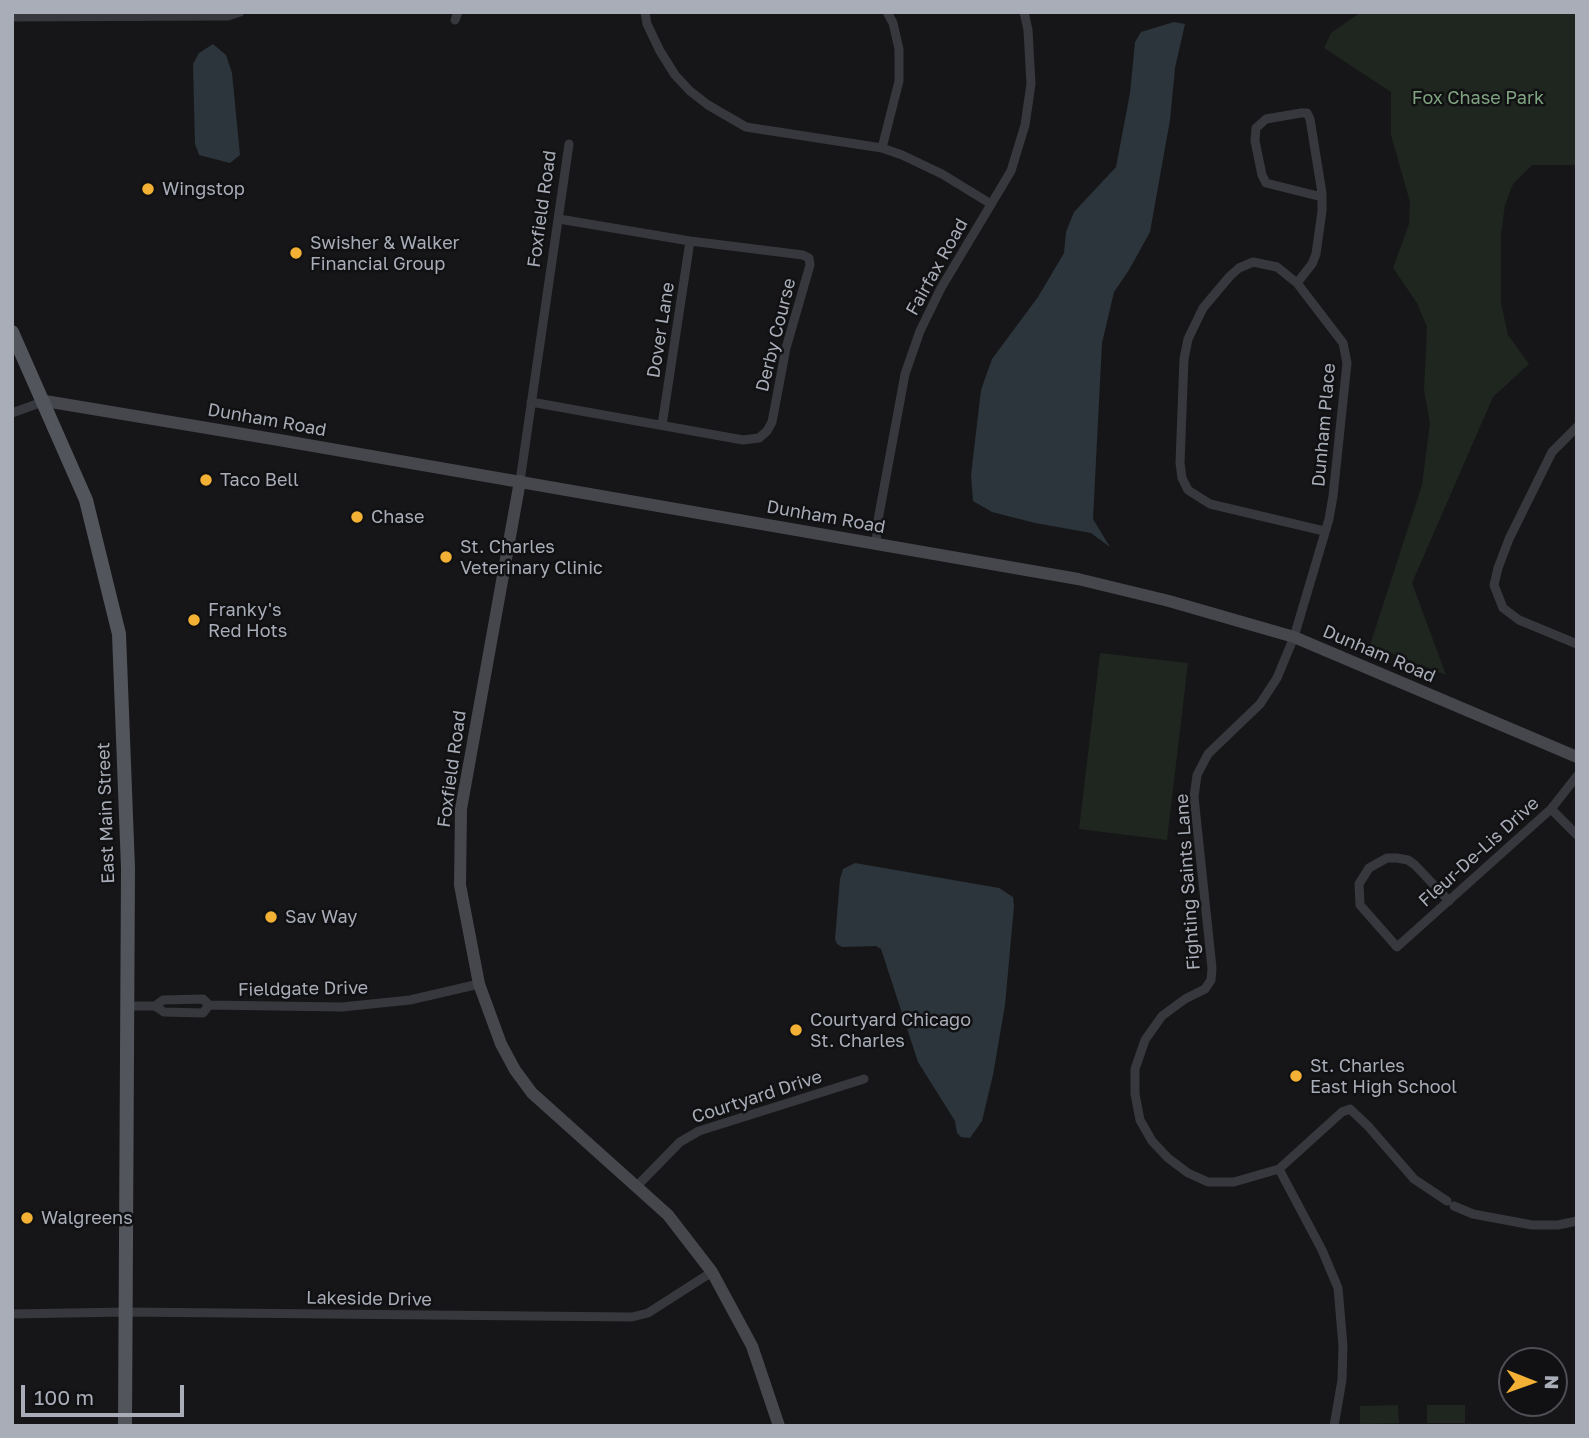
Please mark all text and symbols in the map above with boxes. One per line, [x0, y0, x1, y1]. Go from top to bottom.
park label: Fox Chase Park [1412, 87, 1544, 109]
street label: Foxfield Road [523, 149, 561, 269]
place label: Wingstop [162, 178, 245, 200]
marker: Wingstop [140, 181, 156, 197]
street label: Fairfax Road [901, 215, 973, 319]
place label: Swisher & Walker Financial Group [310, 232, 460, 274]
marker: Swisher & Walker Financial Group [288, 245, 304, 261]
street label: Derby Course [751, 276, 801, 394]
street label: Dover Lane [643, 280, 679, 380]
street label: Dunham Place [1308, 362, 1340, 488]
street label: Dunham Road [206, 399, 328, 441]
place label: Taco Bell [220, 469, 299, 491]
marker: Taco Bell [198, 472, 214, 488]
street label: Dunham Road [765, 496, 887, 538]
place label: Chase [371, 506, 424, 528]
marker: Chase [349, 509, 365, 525]
place label: St. Charles Veterinary Clinic [460, 536, 603, 578]
marker: St. Charles Veterinary Clinic [438, 549, 454, 565]
place label: Franky's Red Hots [208, 599, 287, 642]
marker: Franky's Red Hots [186, 612, 202, 628]
street label: Dunham Road [1319, 621, 1439, 687]
street label: Foxfield Road [433, 709, 471, 829]
street label: East Main Street [93, 742, 119, 884]
street label: Fleur-De-Lis Drive [1415, 792, 1543, 912]
street label: Fighting Saints Lane [1171, 793, 1205, 971]
place label: Sav Way [285, 906, 357, 928]
marker: Sav Way [263, 909, 279, 925]
street label: Fieldgate Drive [238, 977, 368, 1001]
place label: Courtyard Chicago St. Charles [810, 1009, 971, 1052]
marker: Courtyard Chicago St. Charles [788, 1022, 804, 1038]
place label: St. Charles East High School [1310, 1055, 1457, 1098]
street label: Courtyard Drive [689, 1066, 825, 1128]
marker: St. Charles East High School [1288, 1068, 1304, 1084]
place label: Walgreens [41, 1207, 133, 1229]
marker: Walgreens [19, 1210, 35, 1226]
street label: Lakeside Drive [306, 1287, 432, 1311]
north arrow [1498, 1347, 1568, 1417]
scale bar [24, 1372, 187, 1416]
text: N [1541, 1375, 1564, 1390]
text: 100 m [34, 1384, 94, 1410]

